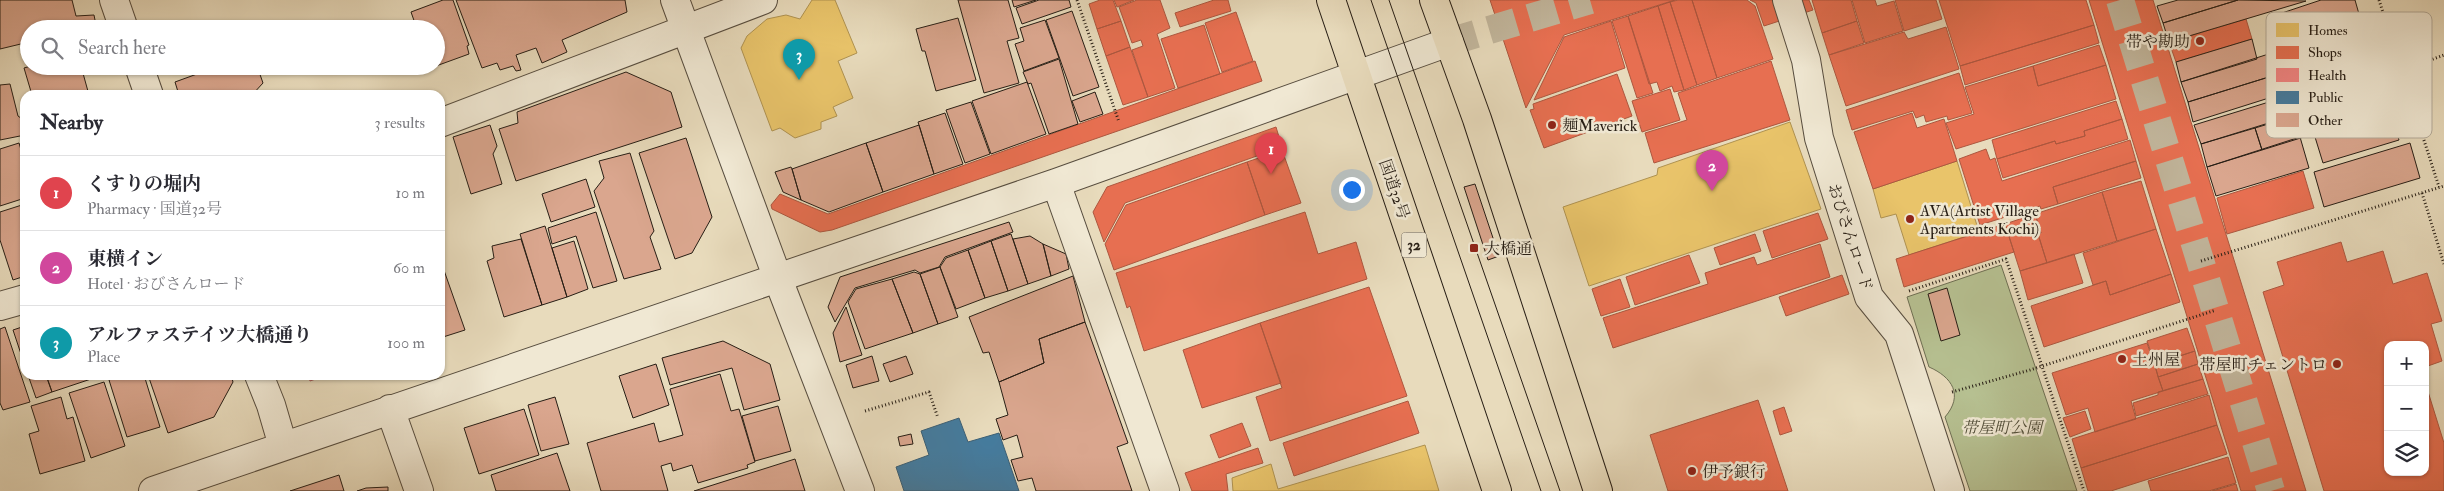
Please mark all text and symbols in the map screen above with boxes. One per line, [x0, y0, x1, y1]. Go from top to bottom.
legend [2266, 12, 2432, 138]
search box [20, 20, 445, 75]
text: Homes [2308, 22, 2348, 39]
place label: 帯や勘助 [2126, 32, 2190, 52]
icon: search [38, 34, 66, 62]
marker: 帯や勘助 [2194, 35, 2206, 47]
text: Search here [78, 36, 166, 60]
pin: 3 [783, 39, 815, 80]
text: Shops [2308, 44, 2342, 62]
text: Health [2308, 67, 2347, 84]
text: Public [2308, 89, 2343, 106]
text: Nearby [40, 109, 103, 136]
text: Other [2308, 112, 2343, 129]
text: 3 results [374, 113, 425, 133]
place label: 麺Maverick [1562, 116, 1638, 136]
marker: 麺Maverick [1546, 119, 1558, 131]
pin: 1 [1255, 133, 1287, 174]
pin: 2 [1696, 150, 1728, 191]
street label: 国道32号 [1374, 157, 1414, 222]
text: くすりの堀内 [87, 172, 201, 196]
your location [1339, 177, 1365, 203]
street label: おびさんロード [1823, 181, 1877, 294]
text: 1 [53, 183, 59, 203]
text: 10 m [395, 183, 425, 203]
text: Pharmacy · 国道32号 [87, 199, 222, 219]
place label: AVA(Artist Village Apartments Kochi) [1919, 201, 2039, 240]
marker: AVA(Artist Village Apartments Kochi) [1904, 213, 1916, 225]
road number: 32 [1402, 232, 1426, 258]
place label: 大橋通 [1484, 239, 1532, 259]
marker: 大橋通 [1468, 242, 1480, 254]
text: 東横イン [87, 247, 163, 271]
text: 2 [52, 258, 60, 278]
text: 60 m [393, 258, 425, 278]
text: Hotel · おびさんロード [87, 274, 245, 294]
text: アルファステイツ大橋通り [87, 323, 312, 347]
text: 3 [53, 333, 59, 353]
text: 100 m [387, 333, 425, 353]
map controls [2384, 341, 2429, 476]
button: + [2384, 341, 2429, 386]
text: Place [87, 347, 120, 367]
place label: 土州屋 [2132, 350, 2180, 370]
marker: 土州屋 [2116, 353, 2128, 365]
place label: 帯屋町チェントロ [2199, 355, 2327, 375]
marker: 帯屋町チェントロ [2331, 358, 2343, 370]
button: − [2384, 386, 2429, 431]
park label: 帯屋町公園 [1962, 418, 2045, 438]
button: layers [2384, 431, 2429, 476]
place label: 伊予銀行 [1702, 462, 1766, 482]
marker: 伊予銀行 [1686, 465, 1698, 477]

